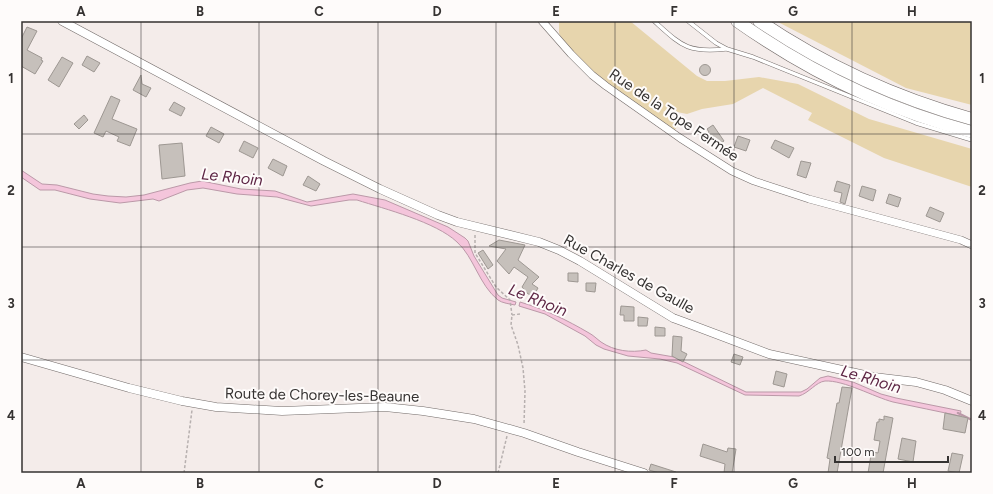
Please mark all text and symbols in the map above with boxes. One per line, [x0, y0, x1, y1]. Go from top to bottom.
text: A [76, 4, 86, 19]
text: B [196, 4, 204, 19]
text: C [314, 4, 324, 19]
text: D [432, 4, 442, 19]
text: E [552, 4, 560, 19]
text: F [670, 4, 678, 19]
text: G [788, 4, 798, 19]
text: H [907, 4, 917, 19]
street label: Rue de la Tope Fermée [606, 65, 742, 165]
text: 1 [8, 71, 14, 86]
text: 1 [979, 71, 985, 86]
water label: Le Rhoin [200, 164, 264, 190]
text: 2 [7, 183, 15, 198]
text: 2 [978, 183, 986, 198]
street label: Rue Charles de Gaulle [561, 231, 697, 317]
water label: Le Rhoin [506, 280, 570, 320]
text: 3 [7, 296, 15, 311]
text: 3 [978, 296, 986, 311]
water label: Le Rhoin [839, 361, 903, 397]
street label: Route de Chorey-les-Beaune [225, 384, 419, 406]
text: 4 [7, 408, 15, 423]
text: 4 [978, 408, 986, 423]
scale bar [835, 438, 948, 464]
text: 100 m [841, 445, 875, 459]
text: A [76, 476, 86, 491]
text: B [196, 476, 204, 491]
text: C [314, 476, 324, 491]
text: D [432, 476, 442, 491]
text: E [552, 476, 560, 491]
text: F [670, 476, 678, 491]
text: G [788, 476, 798, 491]
text: H [907, 476, 917, 491]

